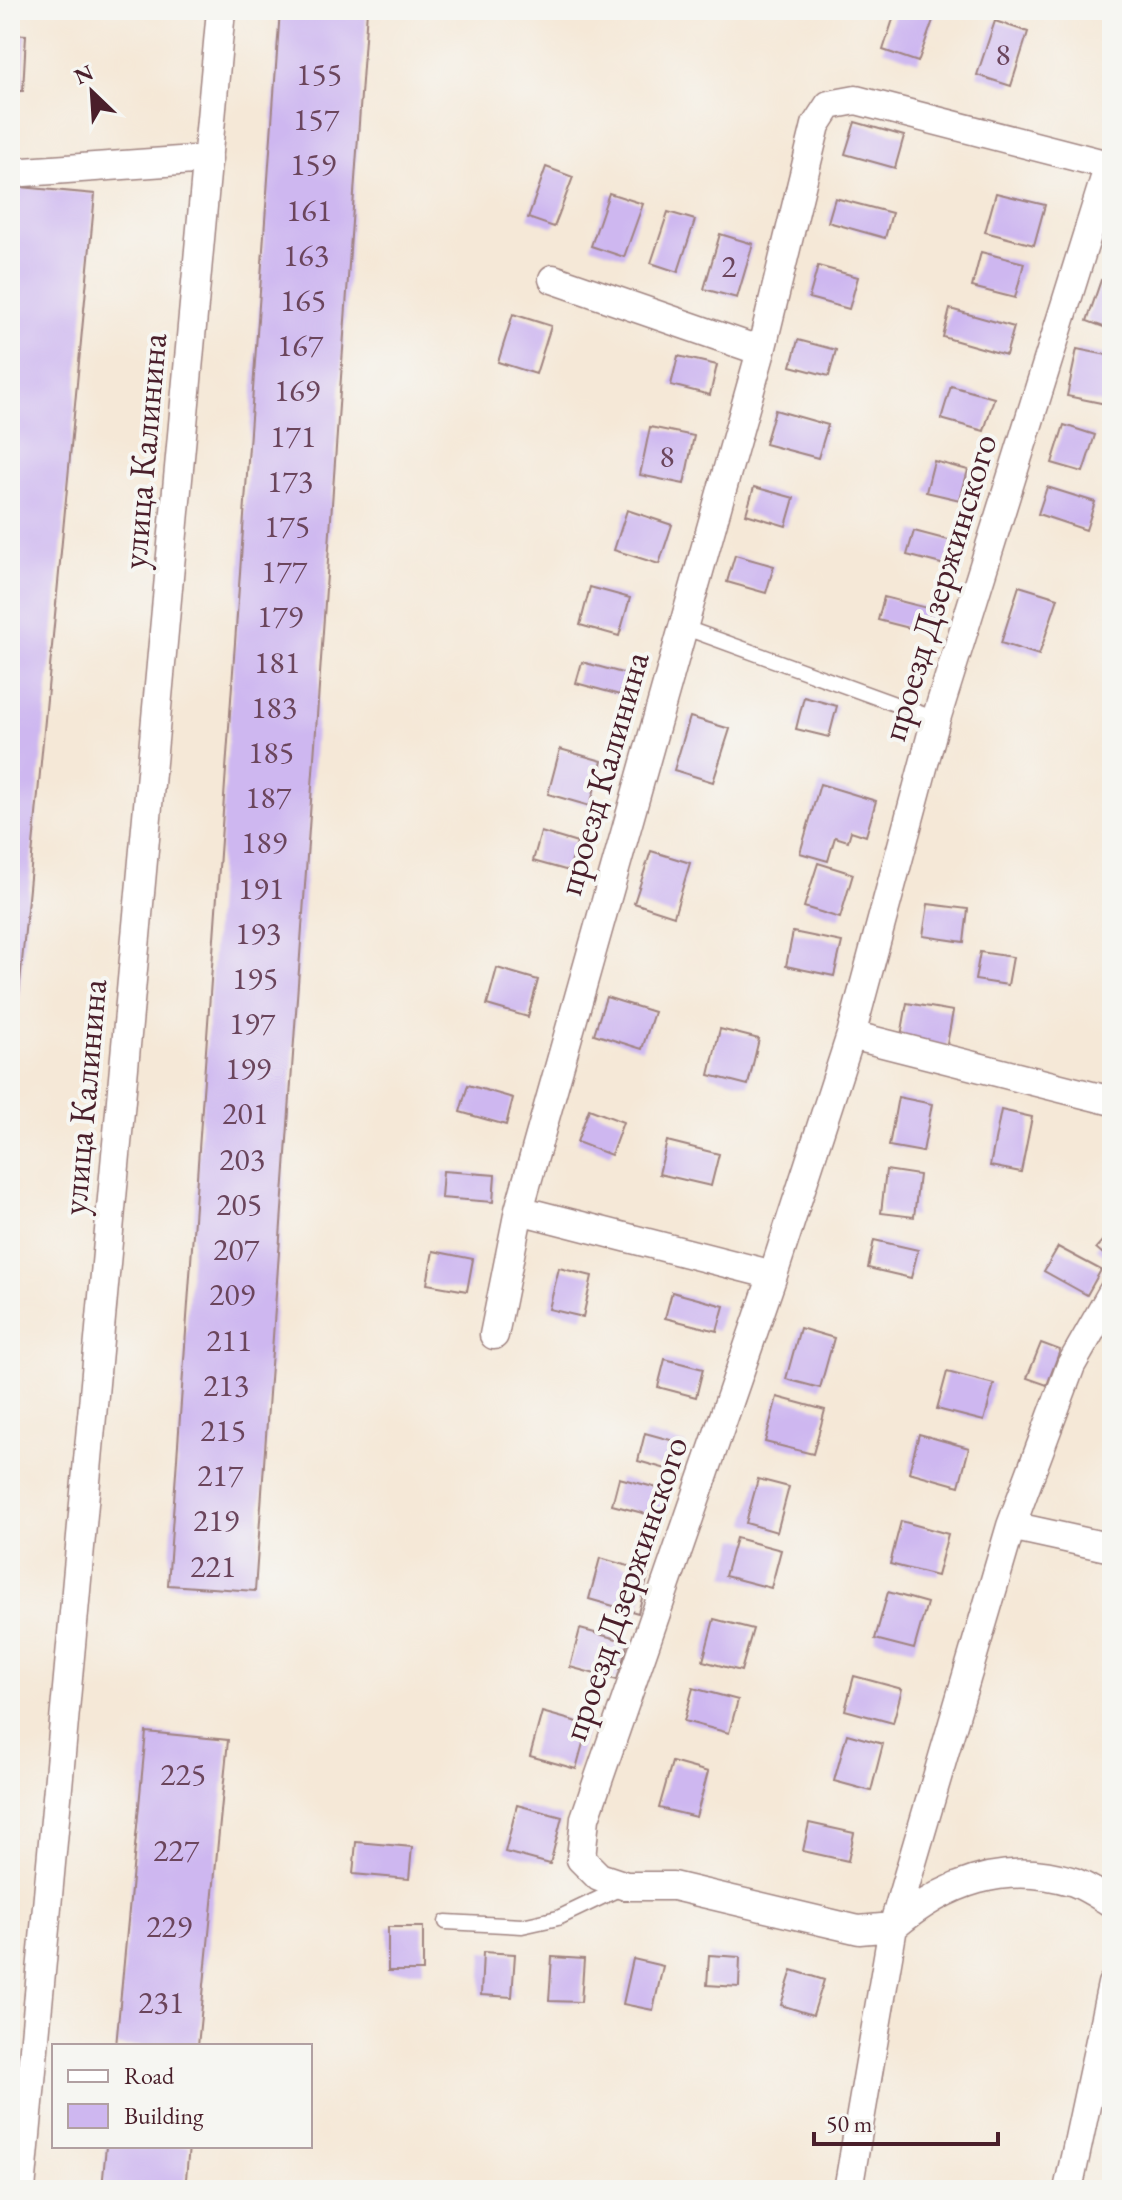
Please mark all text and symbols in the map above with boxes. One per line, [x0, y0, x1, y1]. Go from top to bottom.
house number: 8 [995, 33, 1011, 75]
north arrow [52, 52, 132, 132]
house number: 155 [296, 53, 342, 95]
text: N [70, 57, 98, 91]
house number: 157 [293, 98, 340, 140]
house number: 159 [290, 143, 336, 185]
house number: 161 [286, 189, 332, 231]
house number: 163 [283, 234, 329, 276]
house number: 2 [721, 245, 737, 287]
house number: 165 [280, 279, 326, 321]
house number: 167 [277, 324, 324, 366]
street label: улица Калинина [110, 331, 177, 571]
house number: 169 [274, 369, 320, 411]
house number: 171 [270, 415, 316, 457]
street label: проезд Дзержинского [869, 428, 1007, 746]
house number: 8 [659, 435, 675, 477]
house number: 173 [267, 460, 313, 502]
house number: 175 [264, 505, 310, 547]
house number: 177 [261, 550, 308, 592]
house number: 179 [257, 595, 303, 637]
house number: 181 [254, 641, 300, 683]
street label: проезд Калинина [545, 646, 660, 900]
house number: 183 [251, 686, 297, 728]
house number: 185 [248, 731, 294, 773]
house number: 187 [245, 776, 292, 818]
house number: 189 [241, 821, 287, 863]
house number: 191 [238, 867, 284, 909]
house number: 193 [235, 912, 281, 954]
house number: 195 [232, 957, 278, 999]
street label: улица Калинина [50, 977, 117, 1217]
house number: 197 [229, 1002, 276, 1044]
house number: 199 [225, 1047, 271, 1089]
house number: 201 [222, 1092, 268, 1134]
house number: 203 [219, 1138, 265, 1180]
house number: 205 [216, 1183, 262, 1225]
house number: 207 [213, 1228, 260, 1270]
house number: 209 [209, 1273, 255, 1315]
house number: 211 [206, 1319, 252, 1361]
house number: 213 [203, 1364, 249, 1406]
house number: 215 [200, 1409, 246, 1451]
street label: проезд Дзержинского [550, 1430, 699, 1746]
house number: 217 [197, 1454, 244, 1496]
house number: 219 [193, 1499, 239, 1541]
house number: 221 [190, 1545, 236, 1587]
house number: 225 [160, 1753, 206, 1795]
house number: 227 [153, 1829, 200, 1871]
house number: 229 [146, 1905, 192, 1947]
house number: 231 [138, 1981, 184, 2023]
legend [52, 2044, 312, 2148]
text: Road [124, 2060, 175, 2091]
scale bar [814, 2096, 998, 2146]
text: Building [124, 2100, 204, 2131]
text: 50 m [826, 2108, 873, 2139]

